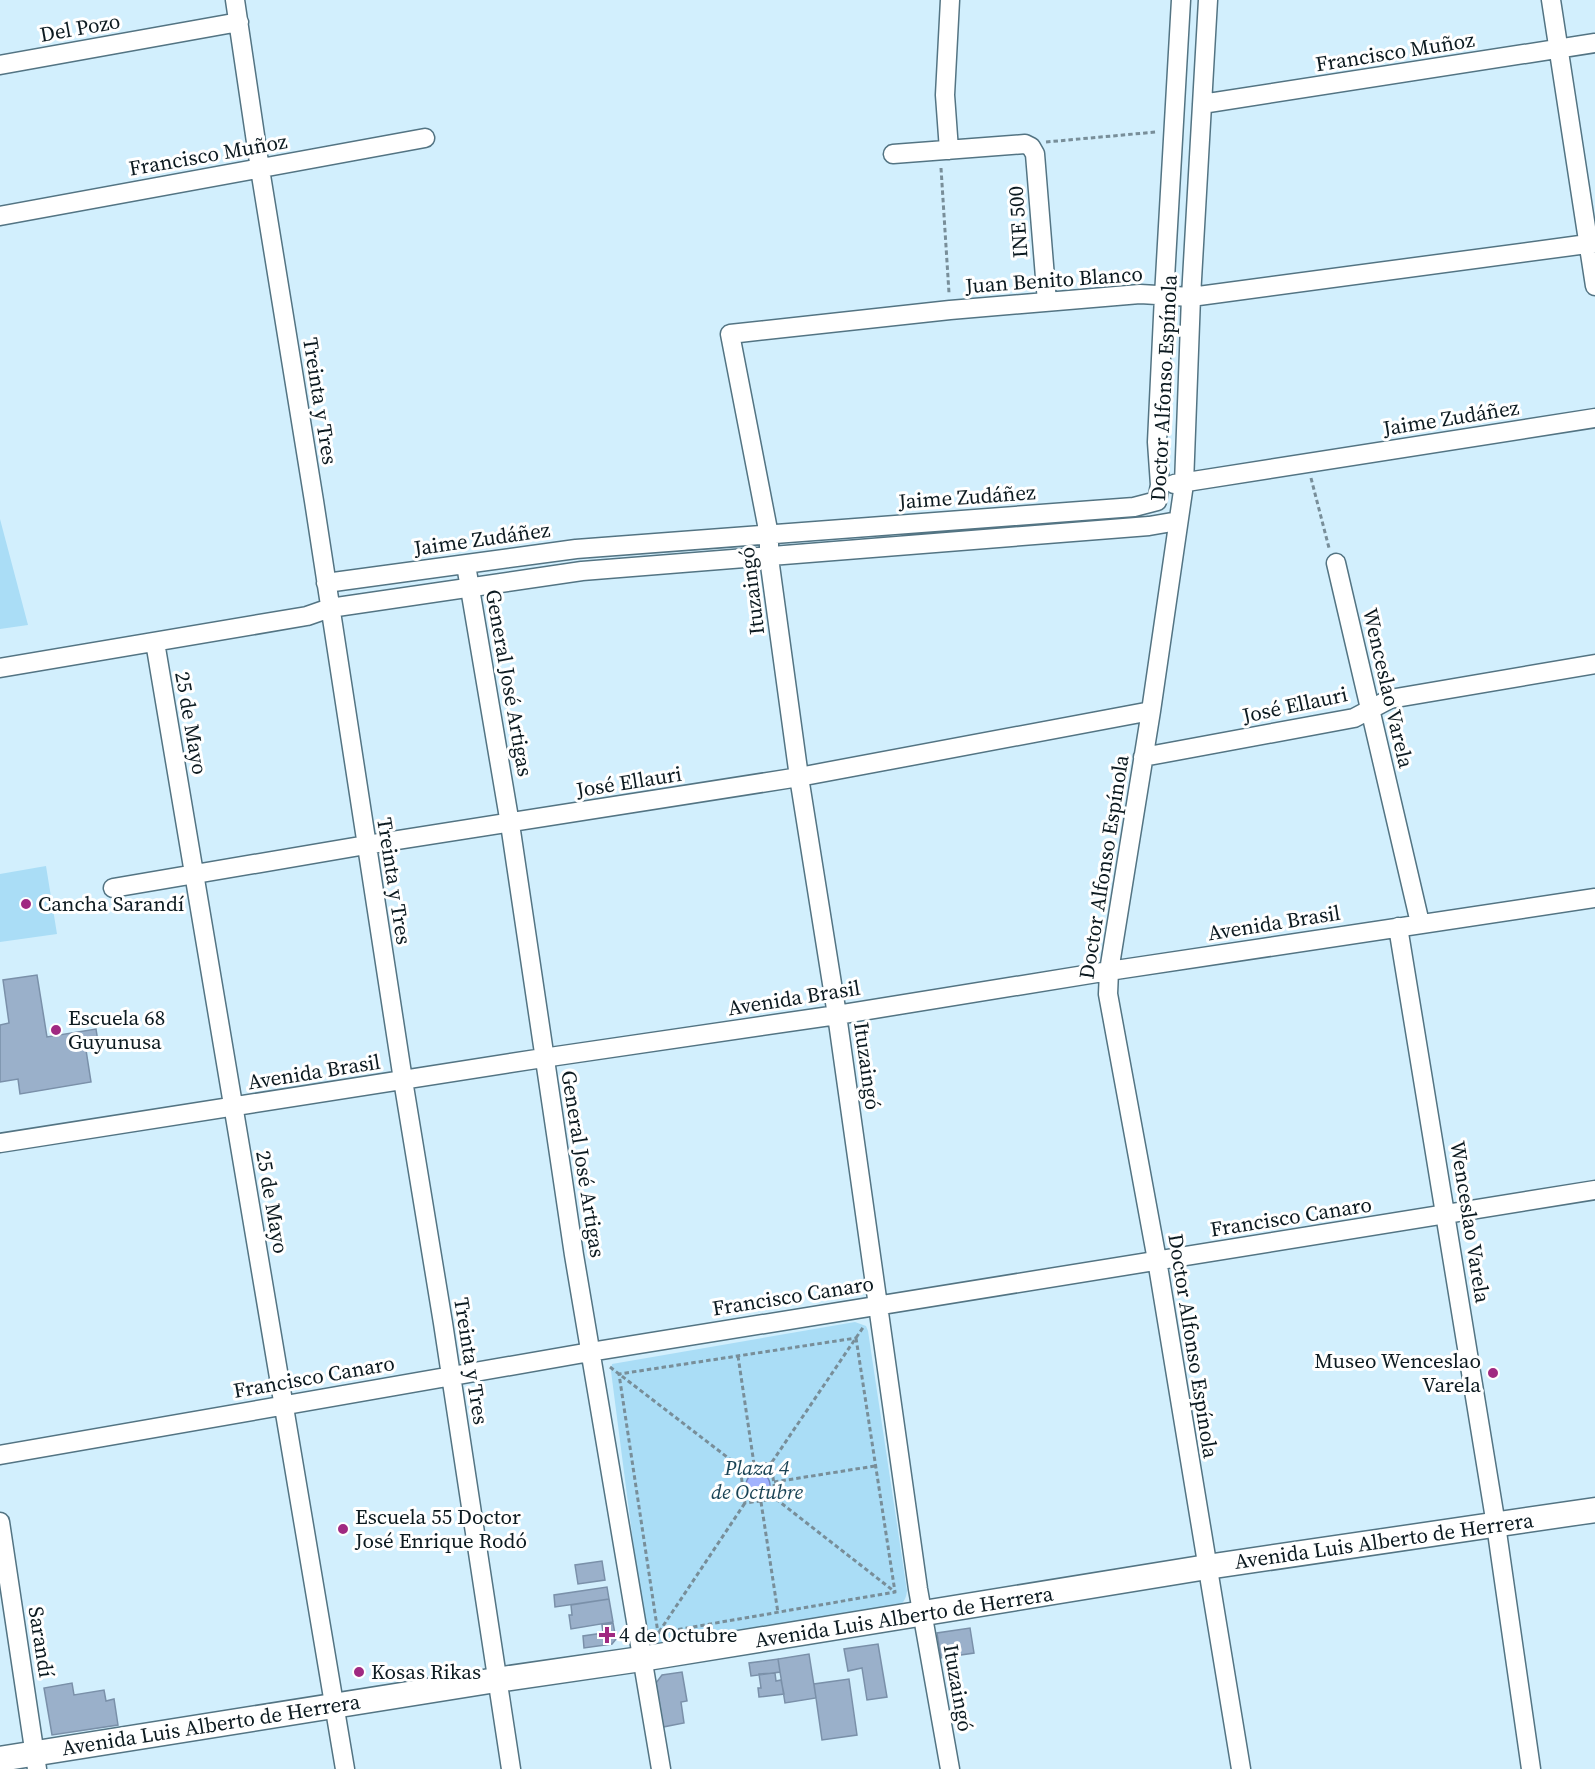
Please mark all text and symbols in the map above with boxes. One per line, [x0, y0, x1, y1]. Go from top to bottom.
street label: Del Pozo [37, 6, 122, 49]
street label: Francisco Muñoz [1313, 25, 1477, 78]
street label: Francisco Muñoz [126, 126, 290, 183]
street label: INE 500 [1001, 185, 1034, 259]
street label: Juan Benito Blanco [963, 259, 1144, 300]
street label: Doctor Alfonso Espínola [1143, 274, 1184, 502]
street label: Treinta y Tres [296, 335, 345, 467]
street label: Jaime Zudáñez [1380, 392, 1521, 443]
street label: Jaime Zudáñez [896, 477, 1037, 516]
street label: Jaime Zudáñez [411, 515, 552, 563]
street label: Ituzaingó [732, 546, 771, 637]
street label: General José Artigas [479, 587, 540, 779]
street label: Wenceslao Varela [1356, 605, 1421, 771]
street label: 25 de Mayo [168, 669, 215, 777]
street label: José Ellauri [1239, 679, 1350, 730]
street label: Doctor Alfonso Espínola [1071, 752, 1136, 981]
street label: José Ellauri [573, 759, 684, 804]
street label: Treinta y Tres [370, 815, 419, 947]
place label: Cancha Sarandí [38, 889, 184, 918]
marker: Cancha Sarandí [19, 897, 33, 911]
street label: Avenida Brasil [1205, 898, 1342, 947]
street label: Avenida Brasil [725, 973, 862, 1022]
place label: Escuela 68 Guyunusa [68, 1003, 165, 1056]
street label: Ituzaingó [847, 1020, 888, 1112]
marker: Escuela 68 Guyunusa [49, 1023, 63, 1037]
street label: Avenida Brasil [245, 1047, 382, 1096]
street label: General José Artigas [554, 1068, 613, 1260]
street label: Wenceslao Varela [1443, 1139, 1498, 1305]
street label: 25 de Mayo [249, 1148, 296, 1256]
street label: Francisco Canaro [1208, 1189, 1374, 1244]
street label: Doctor Alfonso Espínola [1161, 1232, 1226, 1460]
street label: Francisco Canaro [710, 1268, 876, 1323]
street label: Treinta y Tres [447, 1295, 496, 1427]
place label: Museo Wenceslao Varela [1314, 1346, 1481, 1399]
street label: Francisco Canaro [231, 1348, 397, 1405]
marker: Museo Wenceslao Varela [1486, 1366, 1500, 1380]
park label: Plaza 4 de Octubre [711, 1453, 804, 1506]
place label: Escuela 55 Doctor José Enrique Rodó [354, 1502, 527, 1555]
street label: Avenida Luis Alberto de Herrera [1232, 1505, 1536, 1576]
marker: Escuela 55 Doctor José Enrique Rodó [336, 1522, 350, 1536]
street label: Avenida Luis Alberto de Herrera [753, 1579, 1056, 1654]
street label: Sarandí [22, 1604, 61, 1679]
place label: 4 de Octubre [619, 1620, 738, 1649]
marker: 4 de Octubre [600, 1628, 614, 1642]
street label: Ituzaingó [937, 1642, 980, 1734]
place label: Kosas Rikas [371, 1657, 481, 1686]
marker: Kosas Rikas [352, 1665, 366, 1679]
street label: Avenida Luis Alberto de Herrera [60, 1687, 363, 1762]

